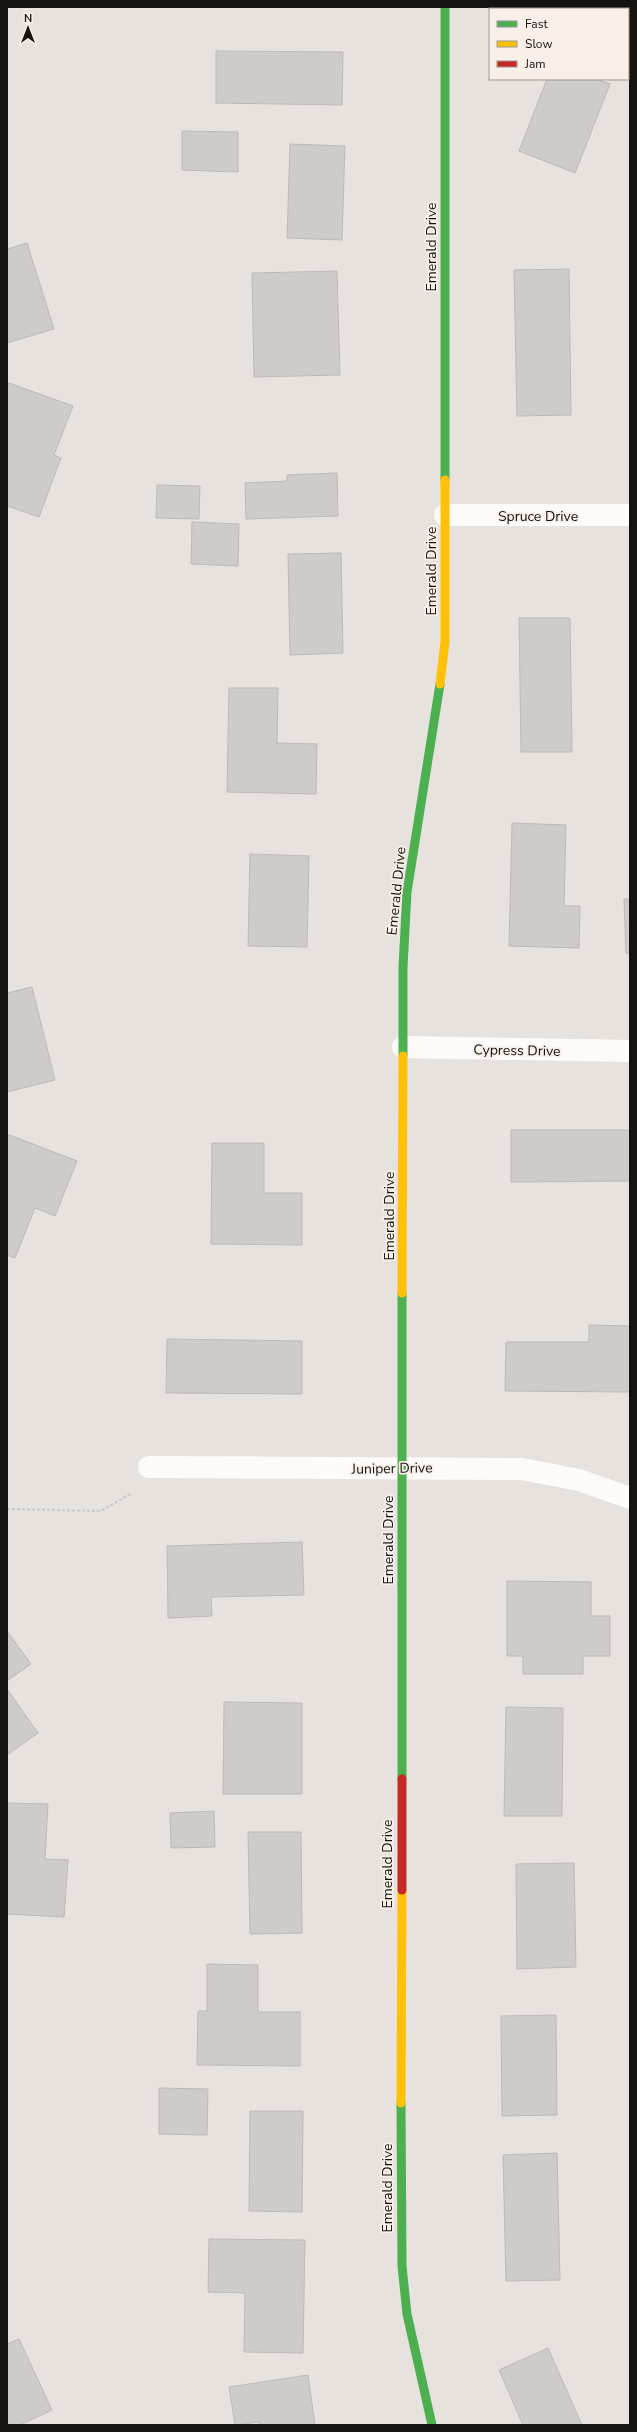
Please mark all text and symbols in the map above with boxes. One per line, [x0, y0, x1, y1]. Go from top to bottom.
north arrow [8, 8, 48, 48]
legend [489, 8, 629, 80]
text: N [24, 11, 32, 26]
text: Fast [525, 16, 548, 32]
text: Slow [525, 36, 553, 52]
text: Jam [524, 56, 546, 72]
street label: Emerald Drive [422, 203, 441, 292]
street label: Spruce Drive [498, 507, 578, 526]
street label: Emerald Drive [422, 527, 441, 616]
street label: Emerald Drive [382, 846, 411, 936]
street label: Cypress Drive [473, 1040, 561, 1061]
street label: Emerald Drive [380, 1172, 399, 1261]
street label: Juniper Drive [350, 1458, 433, 1479]
street label: Emerald Drive [379, 1496, 398, 1585]
street label: Emerald Drive [378, 1820, 397, 1909]
street label: Emerald Drive [378, 2144, 397, 2233]

